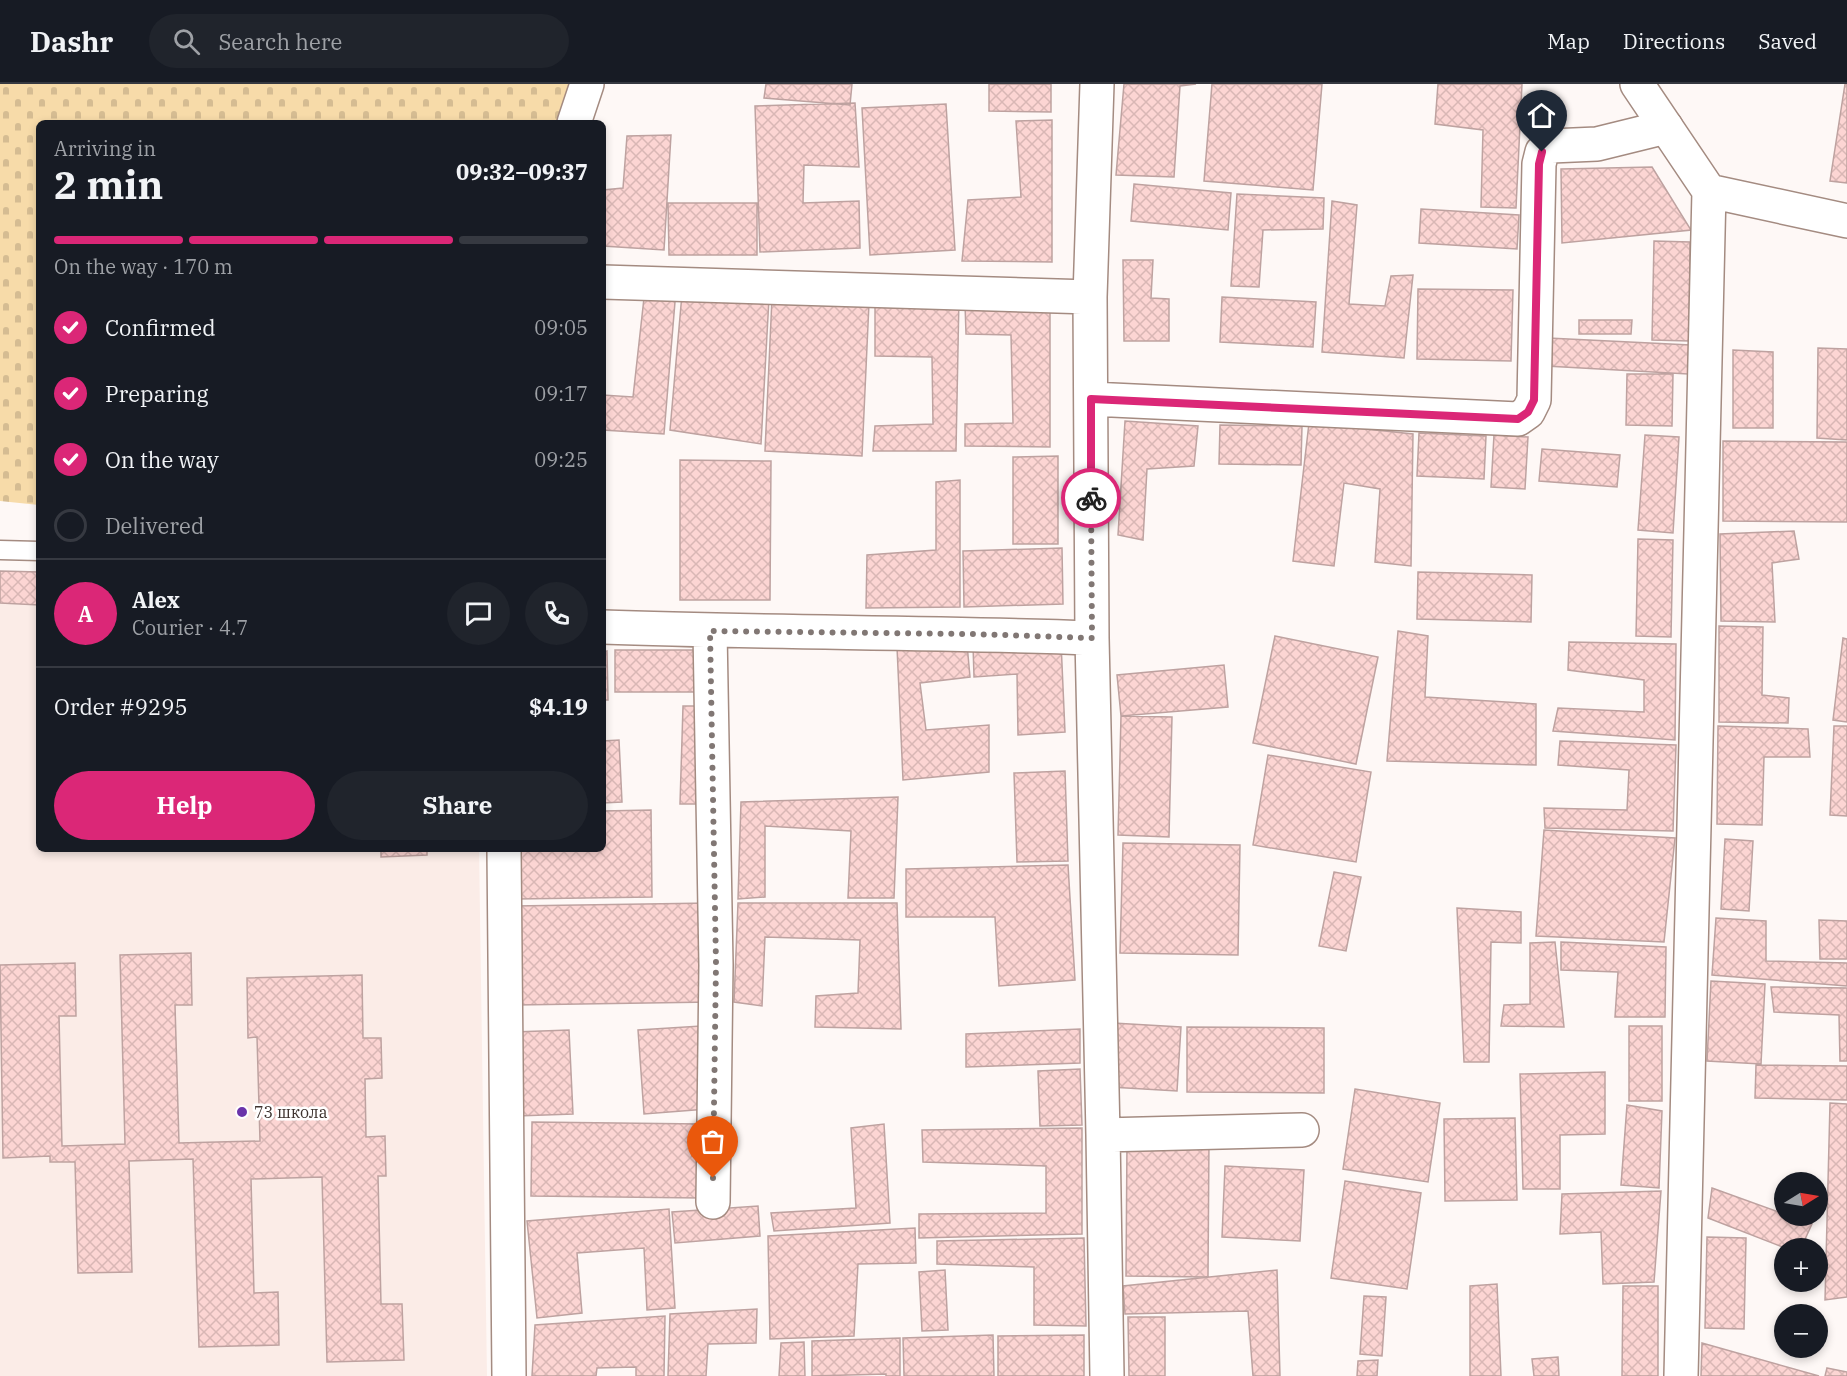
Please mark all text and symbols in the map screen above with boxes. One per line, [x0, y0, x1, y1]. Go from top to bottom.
search box [149, 14, 569, 68]
text: Dashr [30, 23, 113, 60]
icon: search [170, 25, 203, 58]
text: Search here [218, 27, 342, 56]
text: Map [1547, 27, 1590, 55]
text: Directions [1623, 27, 1725, 55]
text: Saved [1758, 27, 1817, 55]
pin [1516, 90, 1567, 152]
icon: home [1525, 99, 1558, 132]
text: Arriving in [54, 135, 156, 162]
text: 09:32–09:37 [456, 157, 588, 186]
text: 2 min [54, 159, 163, 210]
text: On the way · 170 m [54, 253, 233, 280]
icon: check [54, 311, 87, 344]
text: Confirmed [105, 313, 216, 342]
text: 09:05 [534, 314, 588, 341]
icon: check [54, 377, 87, 410]
text: Preparing [105, 379, 209, 408]
text: 09:17 [534, 380, 588, 407]
icon: check [54, 443, 87, 476]
text: On the way [105, 445, 219, 474]
text: 09:25 [534, 446, 588, 473]
courier [1061, 468, 1121, 528]
icon: bike [1075, 482, 1108, 515]
text: Delivered [105, 511, 204, 540]
button: chat [447, 582, 510, 645]
button: phone [525, 582, 588, 645]
text: Alex [132, 585, 180, 614]
text: A [78, 599, 93, 628]
text: Courier · 4.7 [132, 614, 248, 641]
text: Order #9295 [54, 692, 188, 721]
text: $4.19 [529, 692, 588, 721]
button: Help [54, 771, 315, 840]
button: Share [327, 771, 588, 840]
place label: 73 школа [254, 1102, 328, 1122]
marker: 73 школа [235, 1105, 249, 1119]
pin [687, 1116, 738, 1178]
icon: bag [696, 1125, 729, 1158]
north arrow [1774, 1172, 1828, 1226]
map controls [1774, 1172, 1828, 1358]
button: + [1774, 1238, 1828, 1292]
button: − [1774, 1304, 1828, 1358]

